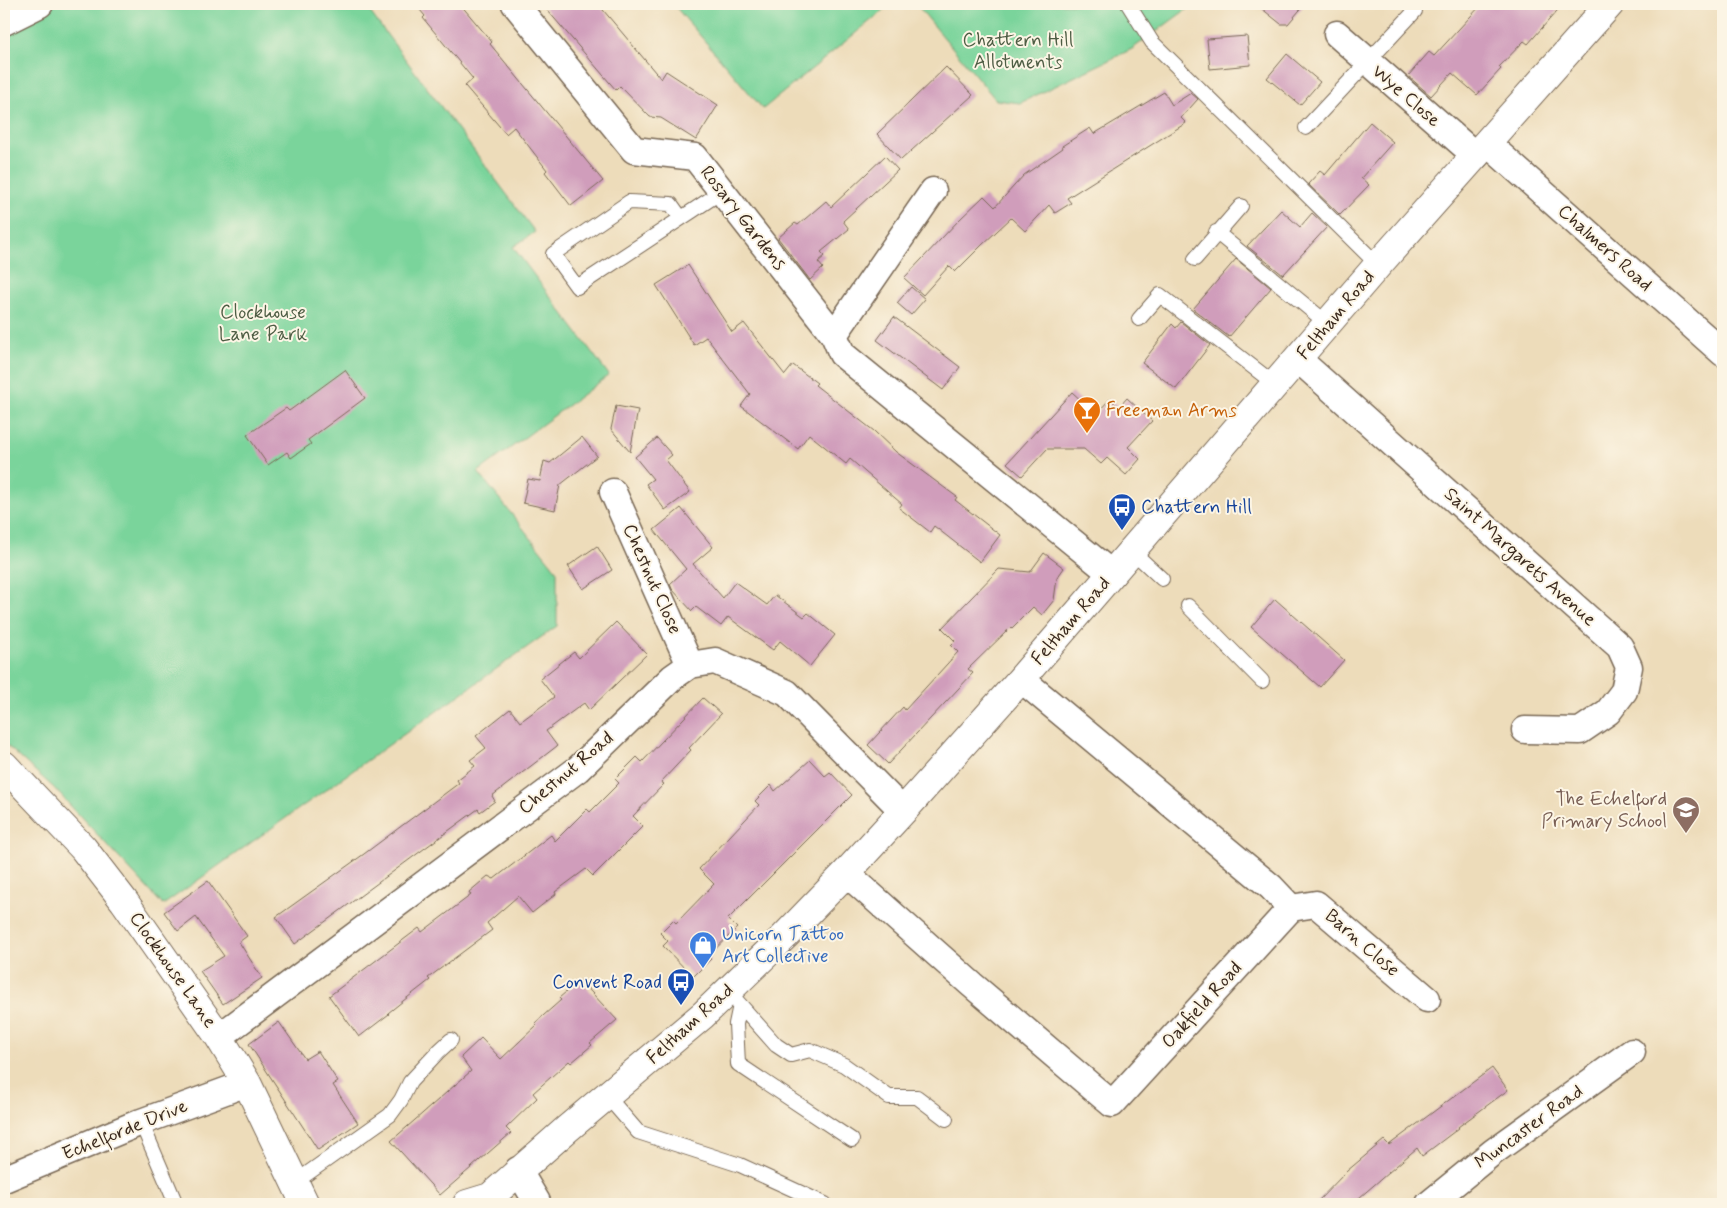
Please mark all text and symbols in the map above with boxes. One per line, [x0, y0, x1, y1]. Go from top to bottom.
park label: Chattern Hill Allotments [963, 28, 1074, 75]
street label: Wye Close [1366, 59, 1446, 133]
street label: Rosary Gardens [693, 161, 792, 276]
street label: Chalmers Road [1552, 199, 1658, 297]
street label: Feltham Road [1291, 265, 1381, 365]
park label: Clockhouse Lane Park [219, 300, 307, 347]
bar icon: Freeman Arms [1072, 395, 1102, 434]
place label: Freeman Arms [1106, 398, 1238, 423]
street label: Saint Margarets Avenue [1437, 482, 1601, 634]
bus stop icon: Chattern Hill [1107, 492, 1137, 531]
place label: Chattern Hill [1141, 495, 1252, 520]
street label: Chestnut Close [617, 520, 687, 638]
street label: Feltham Road [1026, 571, 1116, 671]
street label: Chestnut Road [513, 726, 619, 820]
place label: The Echelford Primary School [1541, 787, 1667, 834]
school or university icon: The Echelford Primary School [1671, 795, 1701, 834]
street label: Barn Close [1319, 904, 1405, 982]
street label: Clockhouse Lane [124, 907, 222, 1033]
place label: Unicorn Tattoo Art Collective [722, 922, 844, 969]
shop icon: Unicorn Tattoo Art Collective [688, 930, 718, 969]
street label: Oakfield Road [1156, 956, 1248, 1054]
bus stop icon: Convent Road [666, 967, 696, 1006]
place label: Convent Road [552, 970, 662, 995]
street label: Feltham Road [641, 978, 739, 1070]
street label: Muncaster Road [1470, 1079, 1588, 1175]
street label: Echelforde Drive [58, 1093, 193, 1169]

